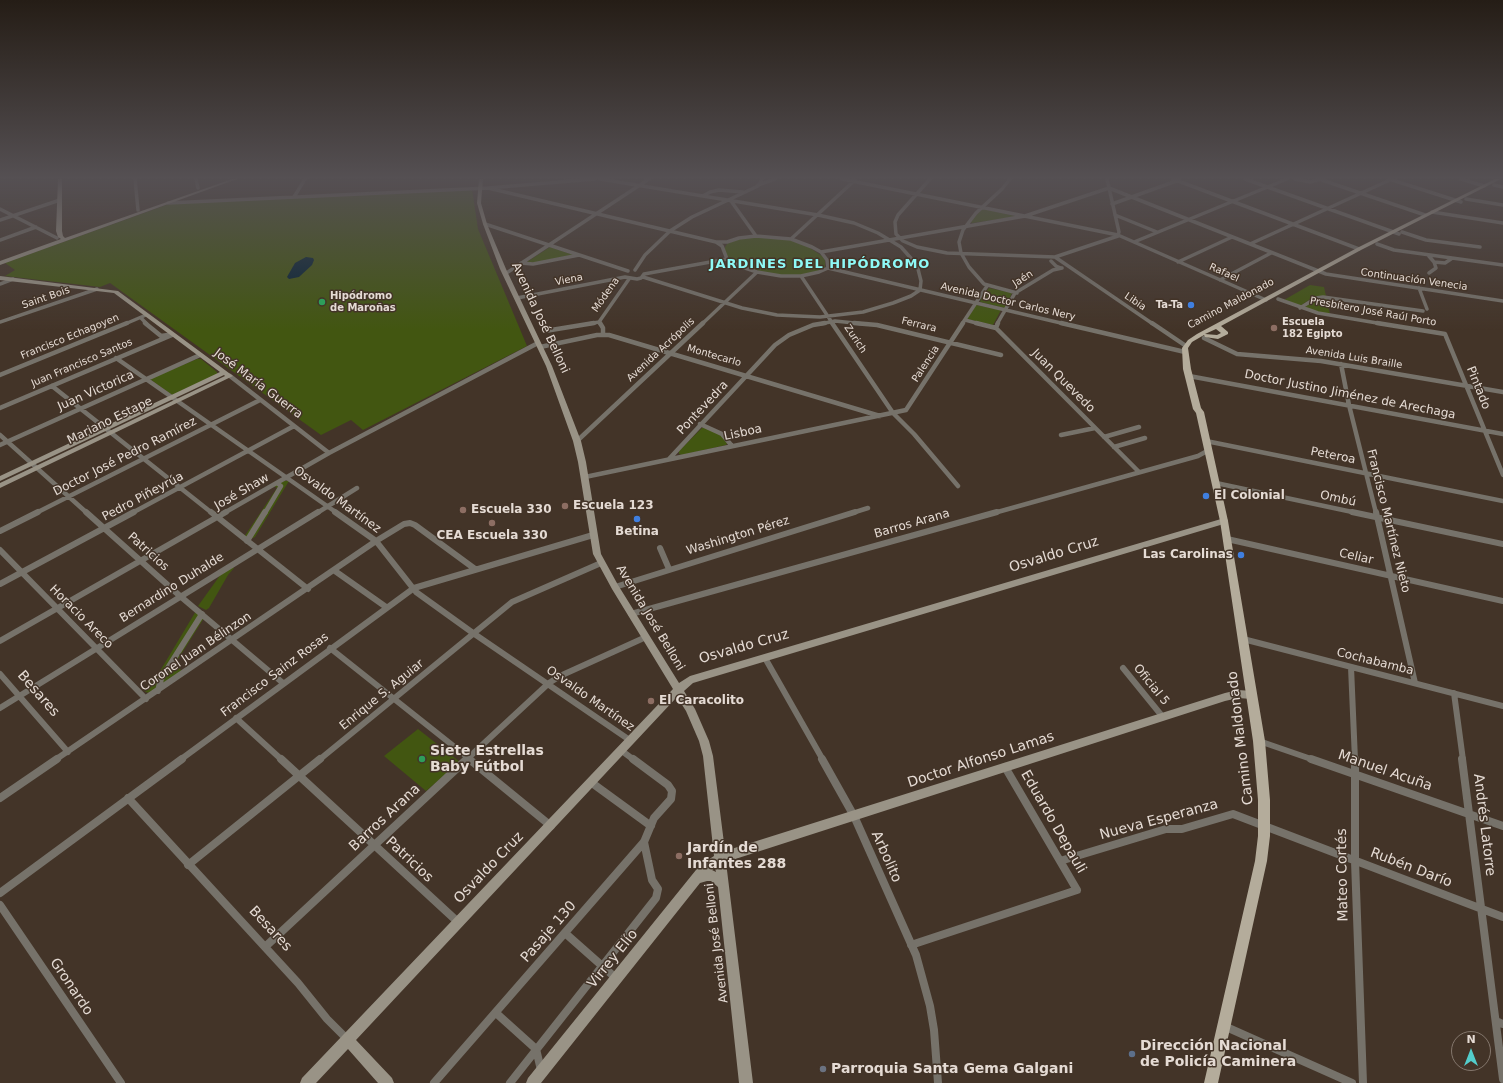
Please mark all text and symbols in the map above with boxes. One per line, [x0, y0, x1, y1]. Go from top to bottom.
district label: JARDINES DEL HIPÓDROMO [710, 257, 930, 273]
street label: Avenida José Belloni [508, 260, 572, 376]
street label: Rafael [1207, 261, 1241, 285]
street label: Continuación Venecia [1360, 267, 1468, 293]
street label: Jaén [1011, 268, 1035, 290]
street label: Viena [554, 271, 584, 289]
street label: Módena [590, 275, 622, 315]
street label: Camino Maldonado [1186, 276, 1276, 332]
street label: Avenida Doctor Carlos Nery [939, 281, 1077, 323]
street label: Saint Bois [21, 284, 71, 312]
place label: Hipódromo de Maroñas [330, 290, 396, 314]
street label: Libia [1122, 290, 1148, 314]
street label: Presbítero José Raúl Porto [1309, 295, 1437, 329]
marker: Hipódromo de Maroñas [317, 297, 327, 307]
place label: Ta-Ta [1156, 299, 1183, 311]
marker: Ta-Ta [1186, 300, 1196, 310]
street label: Francisco Echagoyen [19, 312, 121, 362]
street label: Avenida Acrópolis [625, 315, 697, 385]
street label: Ferrara [900, 315, 938, 335]
place label: Escuela 182 Egipto [1282, 316, 1343, 340]
street label: Zurich [841, 322, 869, 356]
marker: Escuela 182 Egipto [1269, 323, 1279, 333]
street label: Juan Francisco Santos [30, 336, 134, 390]
street label: Montecarlo [686, 343, 742, 369]
street label: Palencia [910, 343, 942, 385]
street label: Avenida Luis Braille [1305, 344, 1403, 372]
street label: José María Guerra [211, 346, 305, 422]
street label: Juan Quevedo [1028, 346, 1098, 416]
street label: Pintado [1463, 364, 1493, 412]
street label: Doctor Justino Jiménez de Arechaga [1243, 367, 1457, 423]
street label: Juan Victorica [56, 368, 136, 414]
street label: Pontevedra [674, 378, 732, 438]
street label: Mariano Estape [65, 394, 155, 448]
street label: Doctor José Pedro Ramírez [51, 415, 199, 499]
street label: Lisboa [723, 422, 763, 444]
street label: Peteroa [1309, 445, 1357, 467]
street label: Francisco Martínez Nieto [1363, 448, 1413, 594]
street label: Osvaldo Martínez [291, 464, 383, 536]
street label: Pedro Piñeyrúa [100, 470, 186, 524]
street label: José Shaw [212, 471, 272, 513]
street label: Ombú [1319, 488, 1357, 510]
place label: El Colonial [1214, 489, 1285, 503]
marker: El Colonial [1201, 491, 1211, 501]
place label: Escuela 123 [573, 499, 654, 513]
marker: Escuela 123 [560, 501, 570, 511]
place label: Escuela 330 [471, 503, 552, 517]
marker: Escuela 330 [458, 505, 468, 515]
street label: Barros Arana [873, 506, 951, 542]
street label: Washington Pérez [685, 513, 791, 559]
marker: Betina [632, 514, 642, 524]
marker: CEA Escuela 330 [487, 518, 497, 528]
place label: Betina [615, 525, 659, 539]
place label: CEA Escuela 330 [436, 529, 548, 543]
street label: Patricios [124, 530, 172, 574]
street label: Osvaldo Cruz [1007, 533, 1101, 577]
street label: Celiar [1337, 546, 1375, 568]
place label: Las Carolinas [1143, 548, 1233, 562]
street label: Bernardino Duhalde [117, 550, 227, 626]
marker: Las Carolinas [1236, 550, 1246, 560]
street label: Avenida José Belloni [613, 563, 687, 673]
street label: Horacio Areco [46, 582, 116, 652]
street label: Coronel Juan Bélinzon [138, 609, 254, 695]
street label: Osvaldo Cruz [697, 626, 791, 668]
street label: Francisco Sainz Rosas [218, 630, 332, 720]
street label: Cochabamba [1335, 645, 1415, 679]
street label: Enrique S. Aguiar [337, 657, 427, 733]
street label: Oficial 5 [1130, 661, 1172, 709]
street label: Osvaldo Martínez [543, 663, 637, 735]
street label: Besares [13, 668, 63, 720]
street label: Camino Maldonado [1224, 670, 1258, 806]
place label: El Caracolito [659, 694, 744, 708]
marker: El Caracolito [646, 696, 656, 706]
street label: Doctor Alfonso Lamas [905, 728, 1057, 792]
place label: Siete Estrellas Baby Fútbol [430, 743, 544, 776]
street label: Manuel Acuña [1336, 747, 1434, 795]
marker: Siete Estrellas Baby Fútbol [417, 754, 427, 764]
street label: Eduardo Depauli [1017, 768, 1089, 876]
street label: Andrés Latorre [1469, 773, 1499, 877]
street label: Barros Arana [346, 781, 424, 855]
street label: Nueva Esperanza [1098, 796, 1220, 844]
street label: Mateo Cortés [1334, 828, 1352, 922]
street label: Osvaldo Cruz [451, 829, 527, 907]
street label: Arbolito [867, 829, 905, 885]
street label: Patricios [382, 834, 436, 886]
place label: Jardín de Infantes 288 [687, 840, 786, 872]
street label: Rubén Darío [1368, 845, 1454, 891]
marker: Jardín de Infantes 288 [674, 851, 684, 861]
street label: Avenida José Belloni [703, 882, 731, 1004]
street label: Pasaje 130 [518, 898, 580, 966]
street label: Besares [245, 903, 295, 955]
street label: Virrey Elío [584, 926, 642, 992]
street label: Gronardo [46, 955, 96, 1019]
north arrow [1451, 1031, 1491, 1071]
text: N [1466, 1033, 1476, 1046]
place label: Dirección Nacional de Policía Caminera [1140, 1038, 1296, 1070]
marker: Dirección Nacional de Policía Caminera [1127, 1049, 1137, 1059]
place label: Parroquia Santa Gema Galgani [831, 1061, 1073, 1077]
marker: Parroquia Santa Gema Galgani [818, 1064, 828, 1074]

